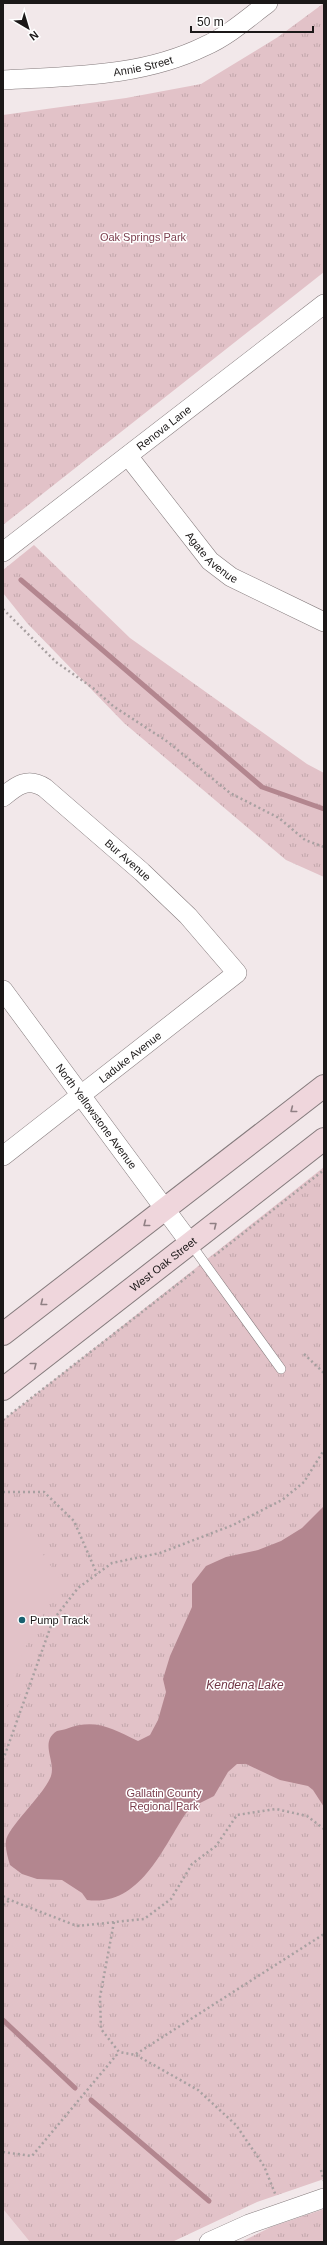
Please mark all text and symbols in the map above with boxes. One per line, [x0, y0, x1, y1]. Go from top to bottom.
north arrow [8, 8, 48, 48]
scale bar [191, 8, 313, 34]
text: 50 m [197, 15, 224, 29]
text: N [27, 29, 41, 43]
street label: Annie Street [113, 53, 174, 78]
park label: Oak Springs Park [100, 231, 187, 243]
street label: Renova Lane [134, 403, 193, 453]
street label: Agate Avenue [183, 529, 240, 585]
street label: Bur Avenue [103, 837, 153, 883]
street label: Laduke Avenue [96, 1029, 164, 1085]
street label: North Yellowstone Avenue [54, 1061, 139, 1171]
one-way arrow [291, 1105, 298, 1112]
one-way arrow [144, 1219, 151, 1226]
one-way arrow [209, 1223, 216, 1230]
street label: West Oak Street [128, 1235, 199, 1294]
one-way arrow [41, 1298, 48, 1305]
one-way arrow [29, 1363, 36, 1370]
place label: Pump Track [30, 1614, 89, 1626]
marker: Pump Track [17, 1615, 27, 1625]
water label: Kendena Lake [206, 1678, 284, 1692]
park label: Gallatin County Regional Park [126, 1787, 202, 1812]

